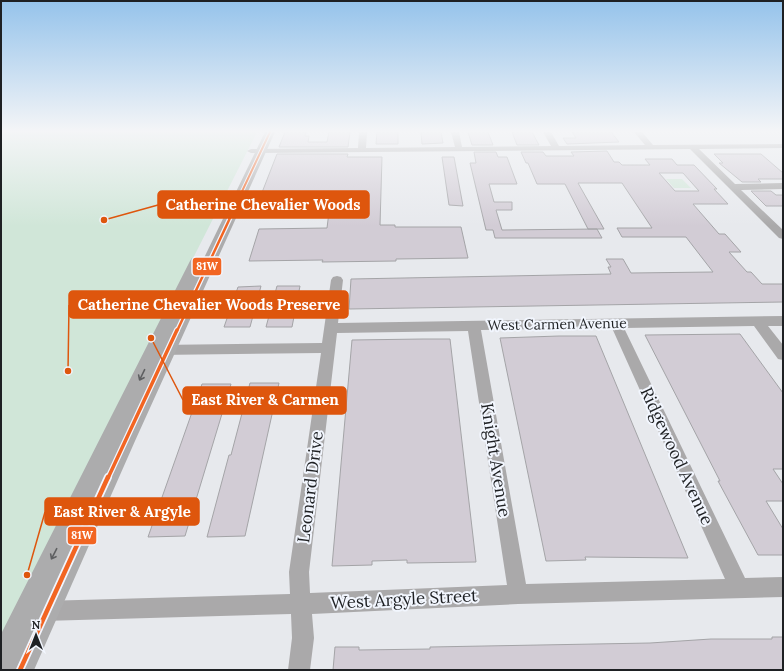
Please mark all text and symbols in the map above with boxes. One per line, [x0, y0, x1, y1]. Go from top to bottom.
callout: Catherine Chevalier Woods [158, 191, 369, 218]
text: Catherine Chevalier Woods [165, 195, 361, 214]
line badge: 81W [192, 257, 222, 276]
text: 81W [196, 259, 219, 273]
callout: Catherine Chevalier Woods Preserve [69, 291, 348, 318]
text: Catherine Chevalier Woods Preserve [78, 295, 340, 314]
street label: West Carmen Avenue [487, 314, 627, 334]
one-way arrow [138, 368, 146, 380]
street label: Ridgewood Avenue [635, 384, 719, 528]
callout: East River & Carmen [183, 387, 346, 414]
text: East River & Carmen [191, 390, 339, 409]
street label: Knight Avenue [476, 401, 516, 519]
street label: Leonard Drive [292, 430, 328, 544]
callout: East River & Argyle [45, 498, 199, 525]
text: East River & Argyle [53, 502, 191, 521]
line badge: 81W [67, 526, 97, 545]
text: 81W [71, 528, 94, 542]
one-way arrow [50, 548, 57, 560]
street label: West Argyle Street [330, 584, 479, 614]
north arrow [16, 615, 56, 655]
text: N [32, 618, 41, 632]

